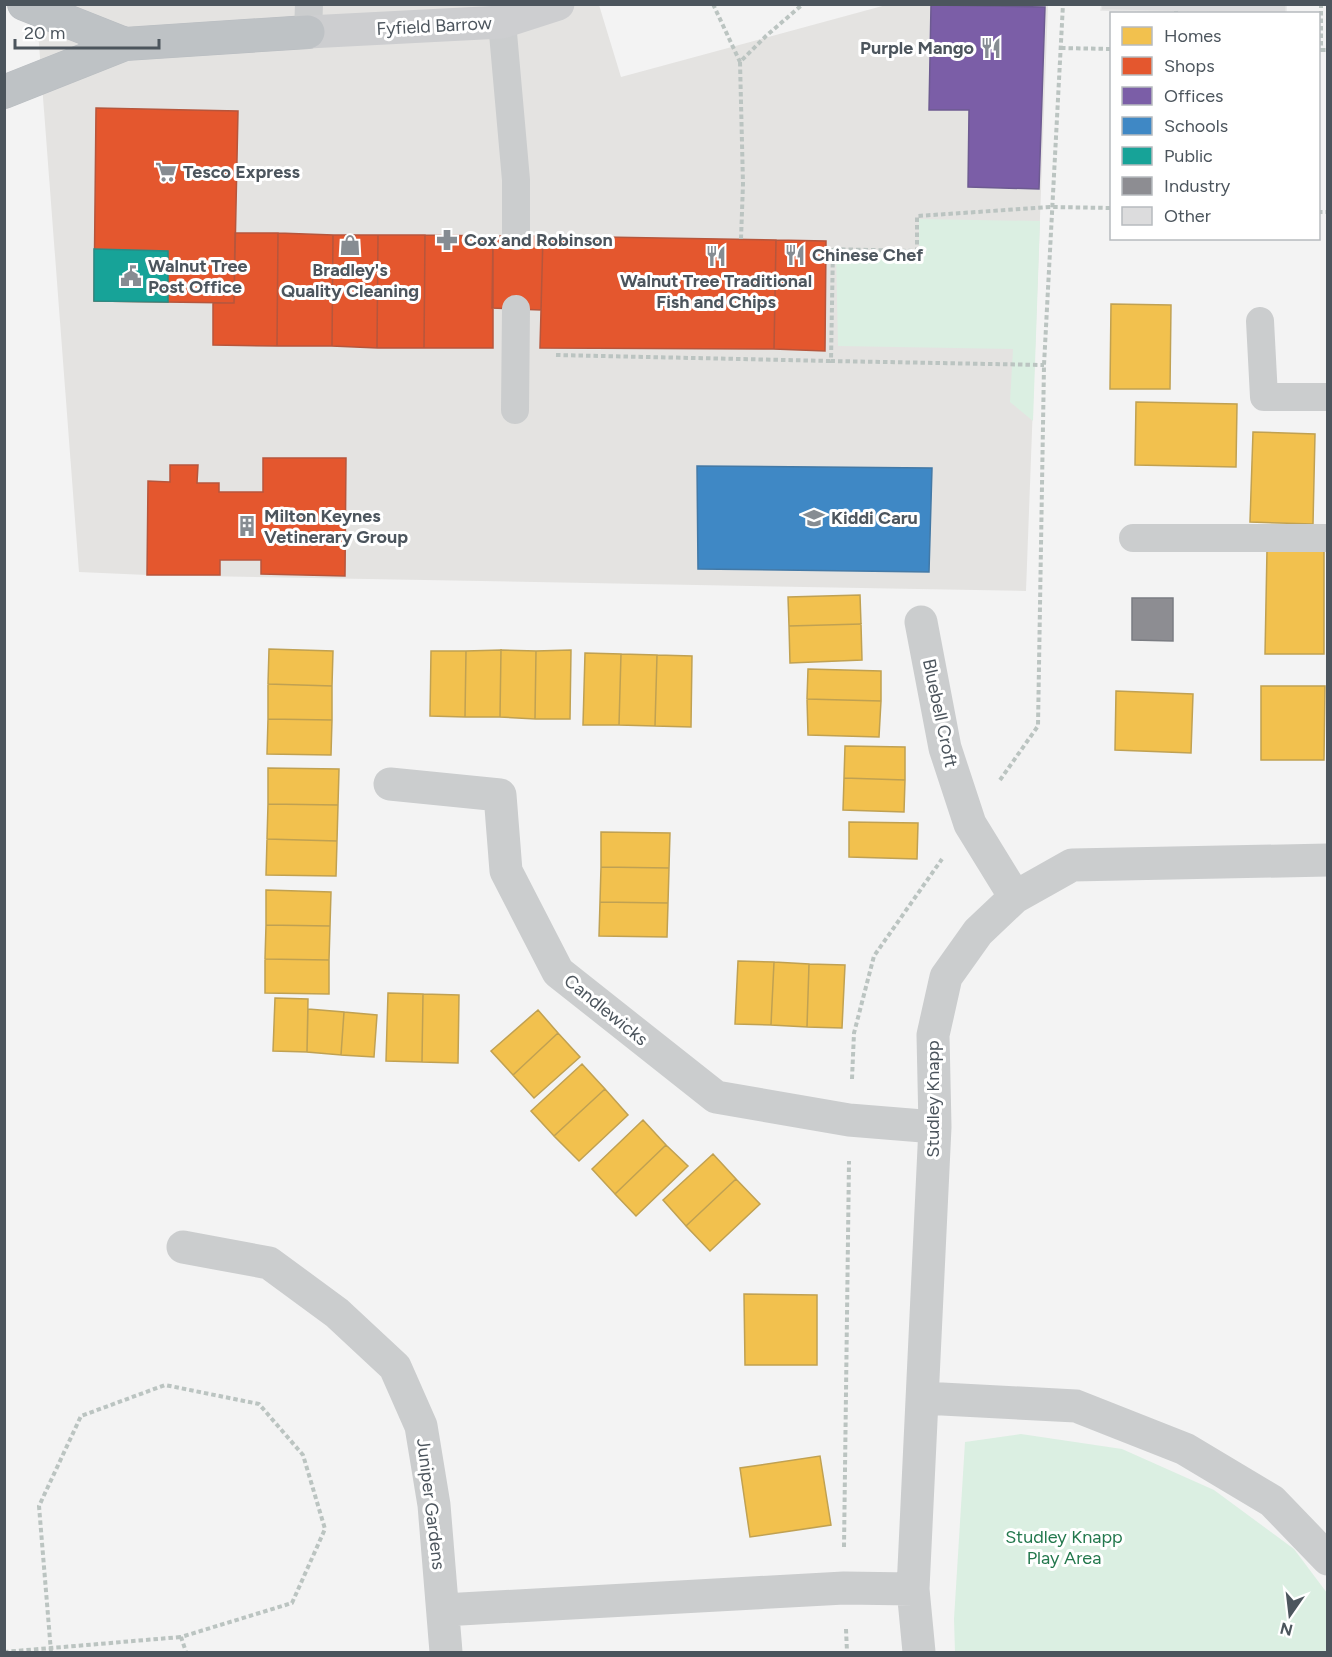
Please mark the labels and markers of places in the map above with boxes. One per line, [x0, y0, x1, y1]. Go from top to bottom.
restaurant icon: Purple Mango [979, 36, 1003, 60]
place label: Purple Mango [860, 37, 974, 59]
supermarket icon: Tesco Express [154, 160, 178, 184]
place label: Tesco Express [183, 161, 300, 183]
pharmacy icon: Cox and Robinson [435, 228, 459, 252]
place label: Cox and Robinson [464, 229, 613, 251]
shop icon: Bradley's Quality Cleaning [338, 233, 362, 257]
restaurant icon: Chinese Chef [783, 243, 807, 267]
restaurant icon: Walnut Tree Traditional Fish and Chips [704, 244, 728, 268]
place label: Chinese Chef [812, 244, 924, 266]
place label: Walnut Tree Post Office [148, 255, 248, 298]
place label: Bradley's Quality Cleaning [281, 259, 419, 302]
public building icon: Walnut Tree Post Office [119, 264, 143, 288]
place label: Walnut Tree Traditional Fish and Chips [620, 270, 812, 313]
place label: Milton Keynes Vetinerary Group [264, 505, 408, 548]
school or university icon: Kiddi Caru [802, 506, 826, 530]
place label: Kiddi Caru [831, 507, 918, 529]
building icon: Milton Keynes Vetinerary Group [235, 514, 259, 538]

